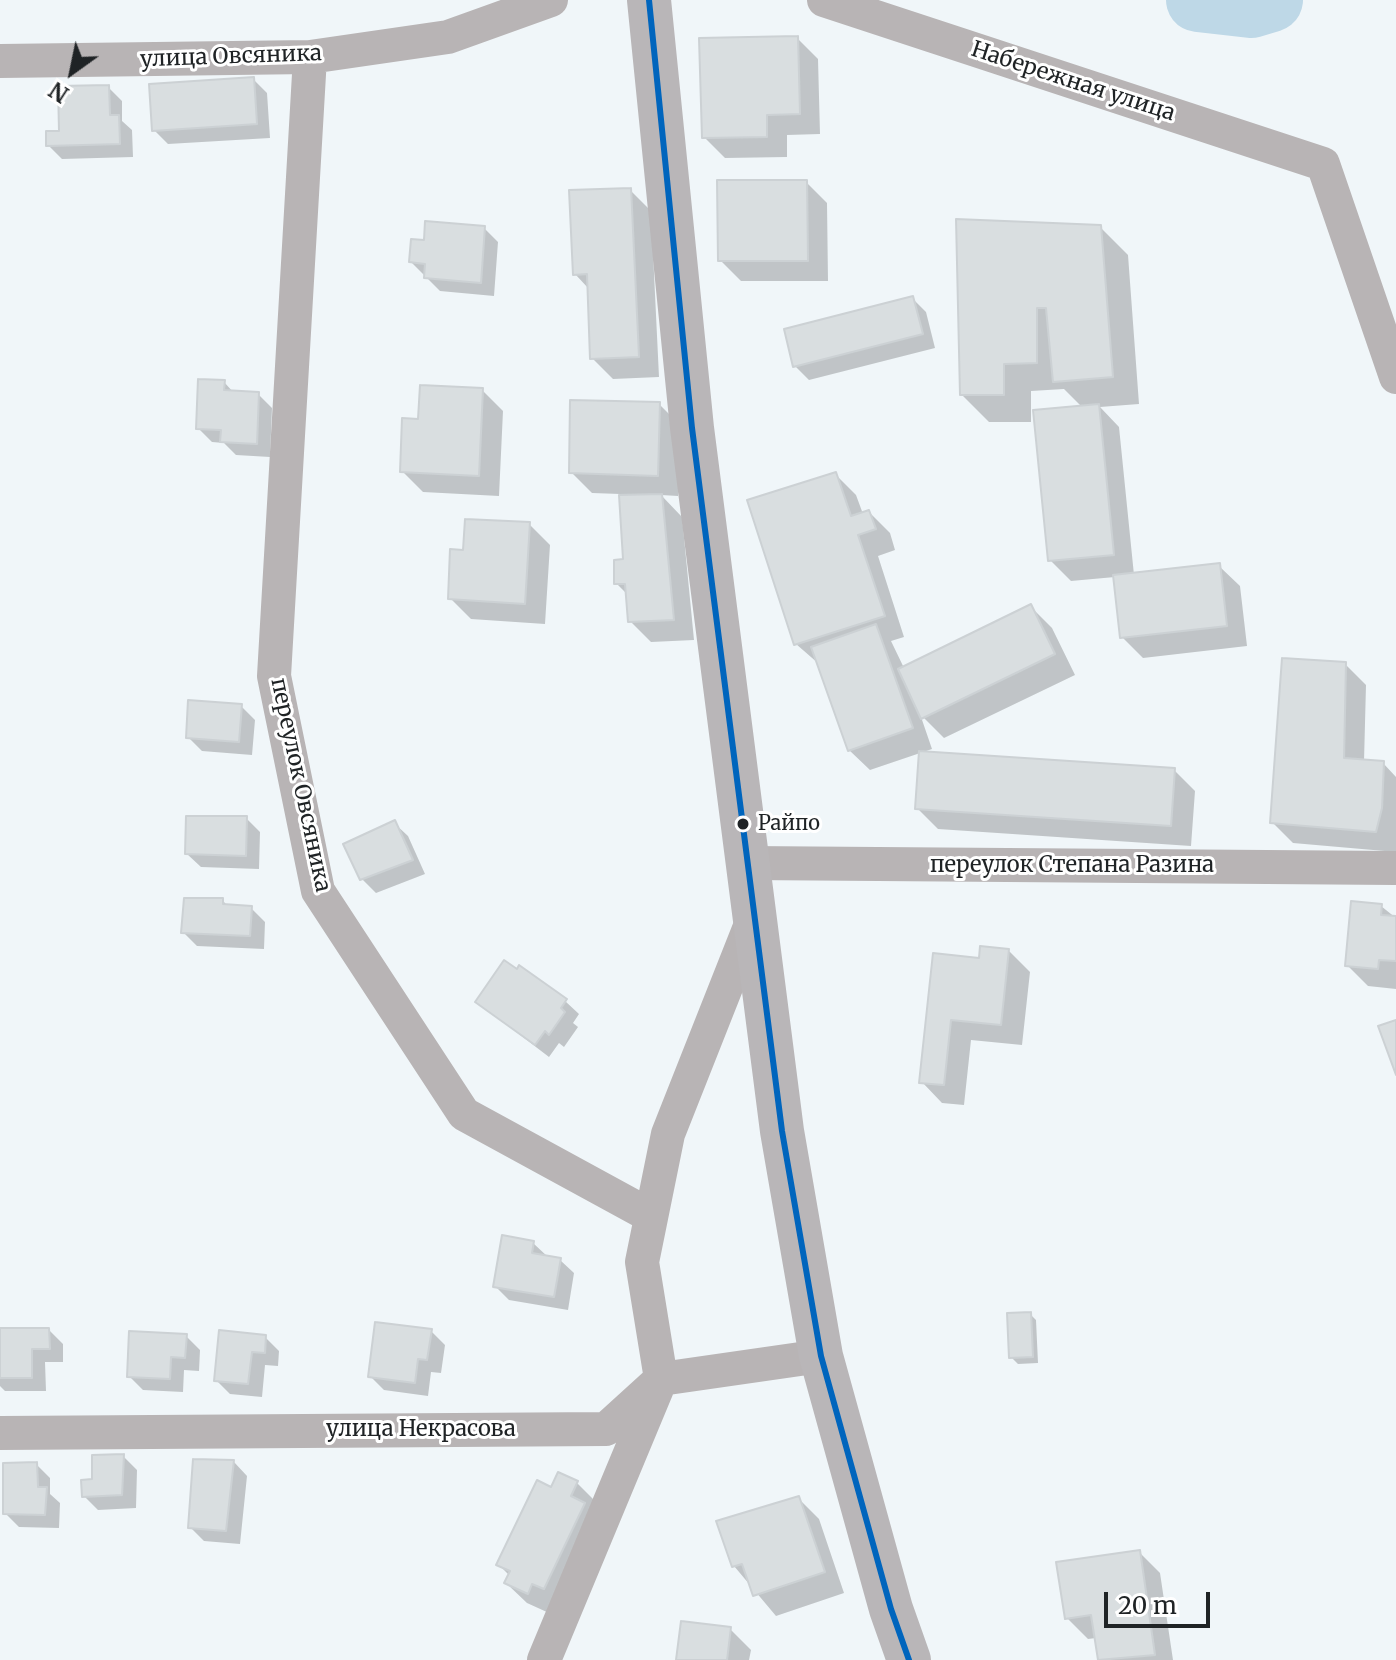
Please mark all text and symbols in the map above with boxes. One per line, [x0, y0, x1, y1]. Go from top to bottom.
north arrow [32, 32, 112, 112]
street label: Набережная улица [968, 37, 1178, 127]
street label: улица Овсяника [140, 41, 322, 73]
text: N [44, 76, 74, 109]
street label: переулок Овсяника [264, 676, 336, 894]
place label: Райпо [758, 812, 820, 836]
marker: Райпо [735, 816, 751, 832]
street label: переулок Степана Разина [930, 853, 1214, 879]
street label: улица Некрасова [326, 1417, 516, 1443]
scale bar [1108, 1576, 1214, 1626]
text: 20 m [1118, 1590, 1177, 1621]

